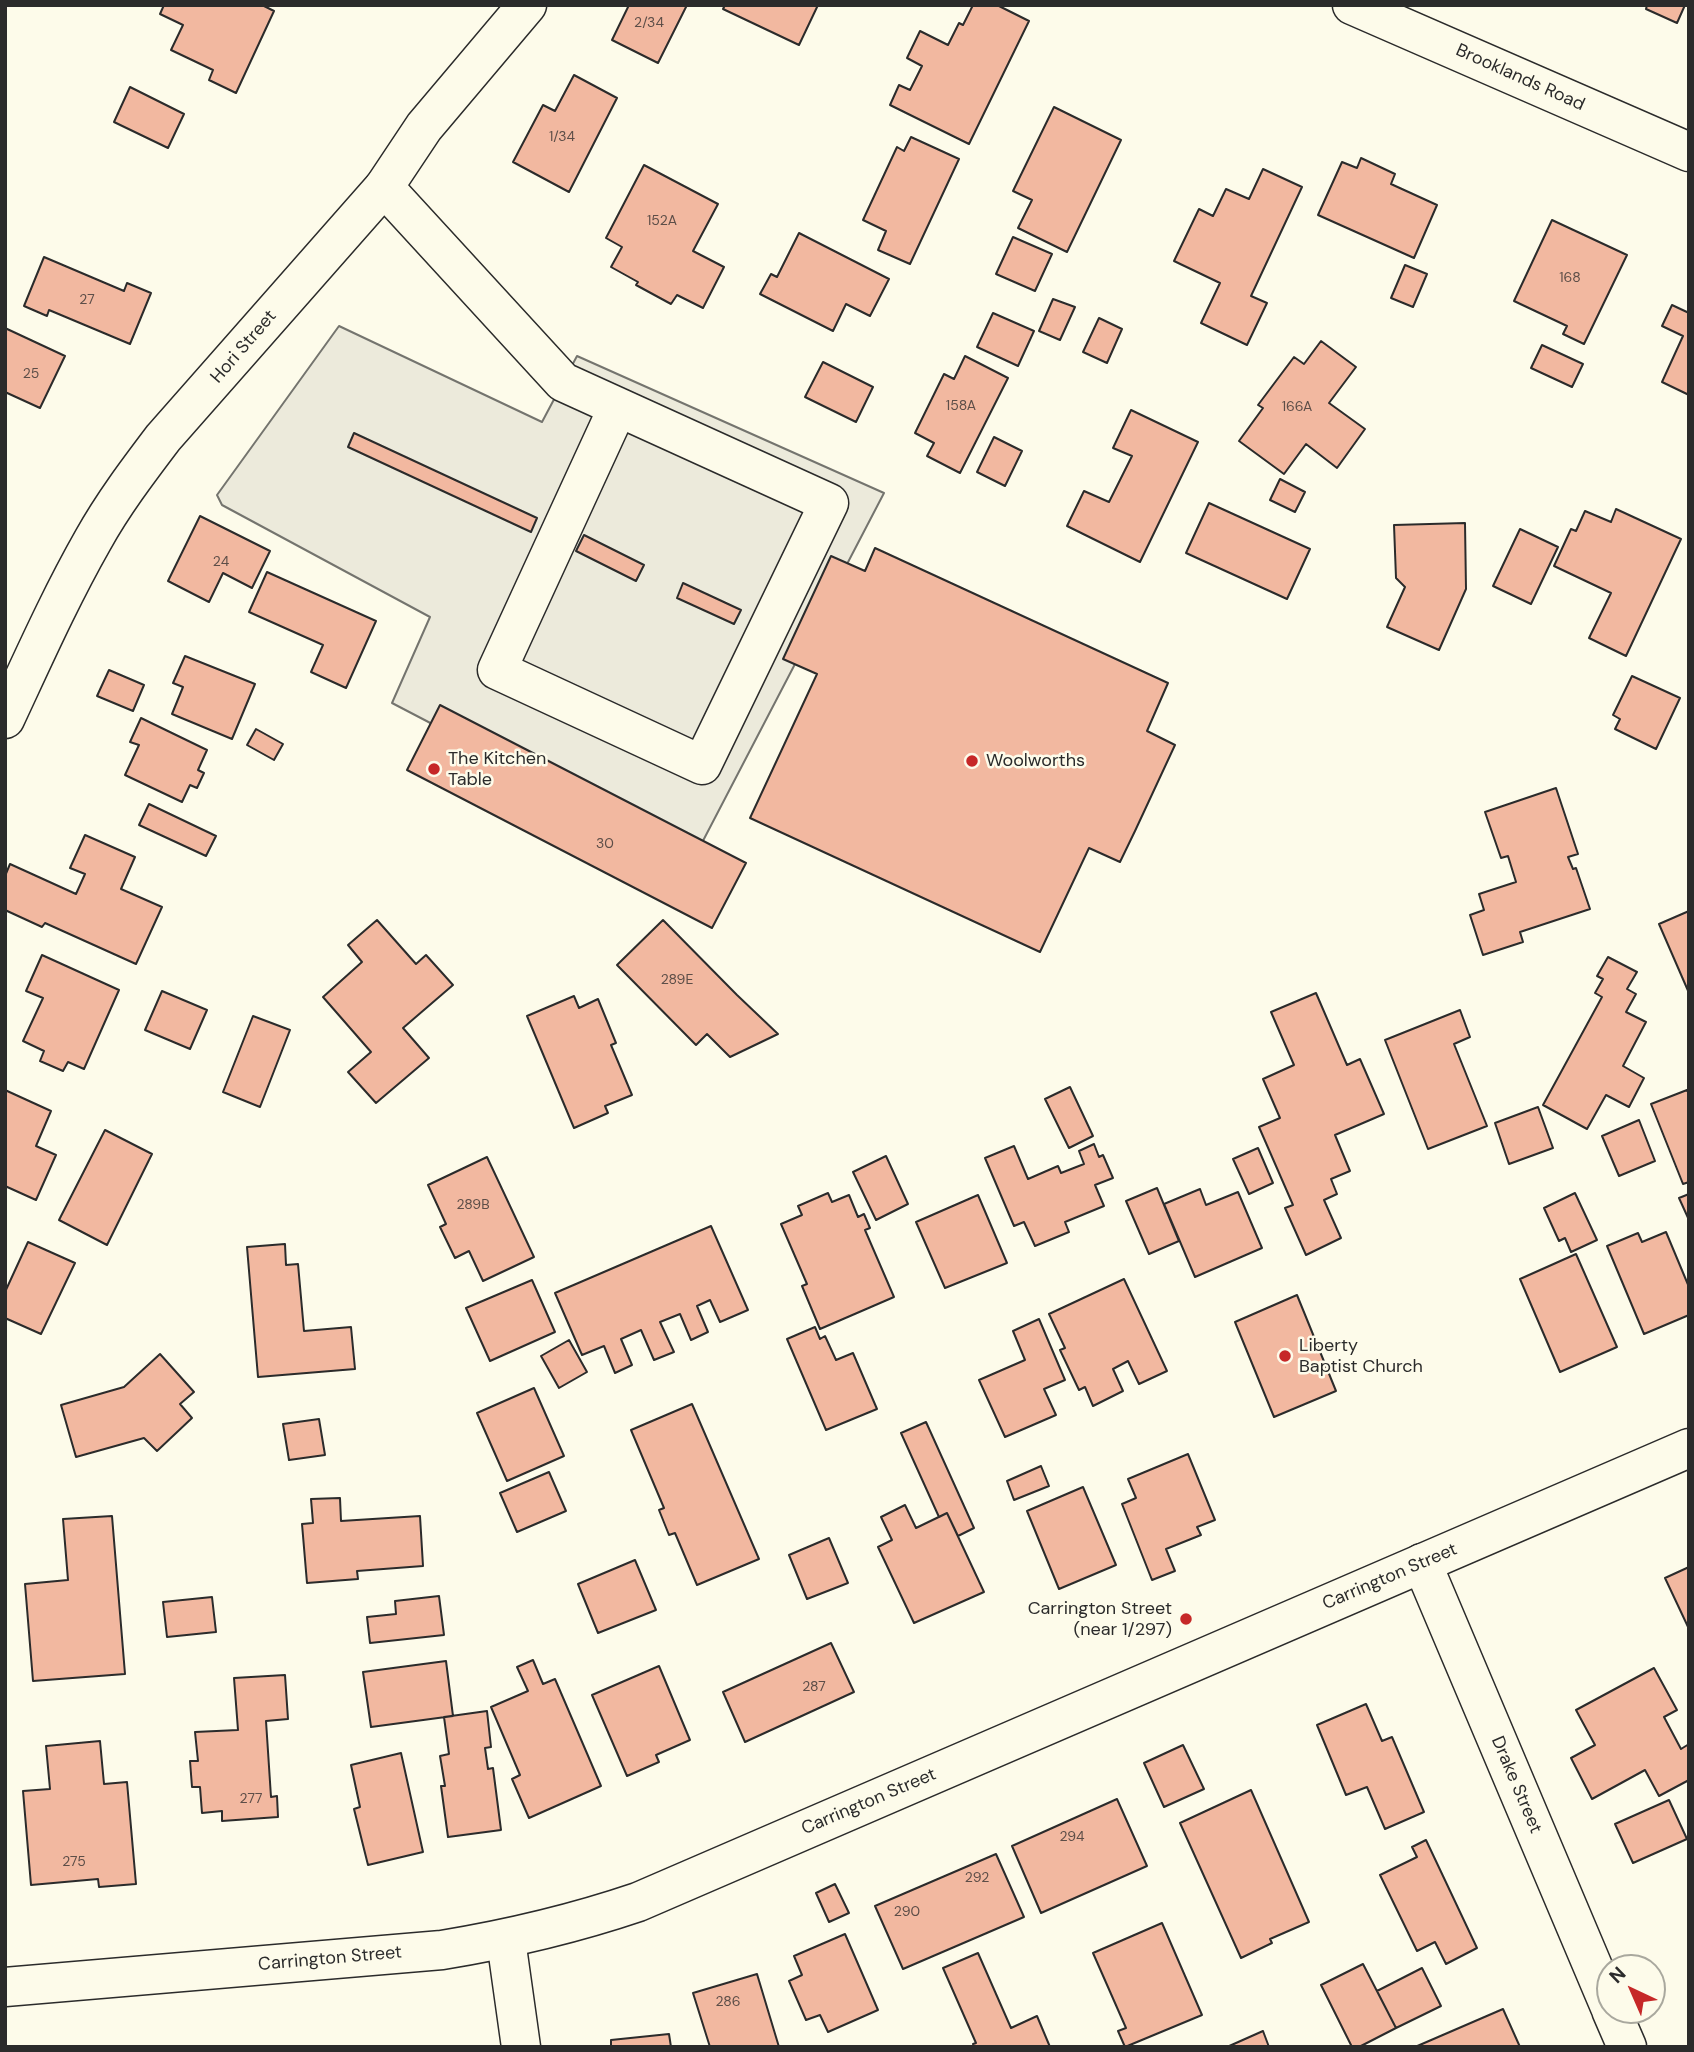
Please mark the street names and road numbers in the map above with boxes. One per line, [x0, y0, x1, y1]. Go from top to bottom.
street label: Brooklands Road [1452, 40, 1588, 116]
street label: Hori Street [206, 306, 282, 388]
street label: Carrington Street [1319, 1539, 1461, 1615]
street label: Drake Street [1486, 1733, 1546, 1837]
street label: Carrington Street [798, 1764, 940, 1840]
street label: Carrington Street [257, 1942, 403, 1976]

